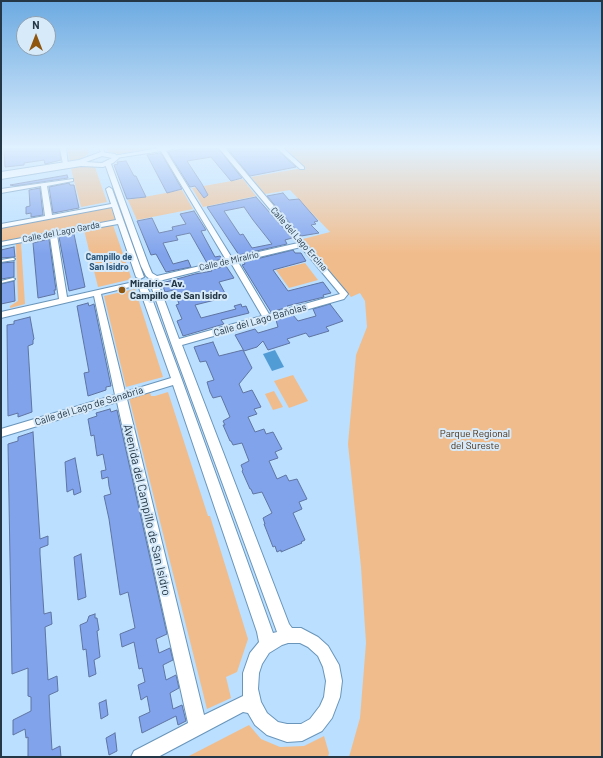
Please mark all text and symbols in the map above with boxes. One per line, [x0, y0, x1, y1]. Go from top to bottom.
north arrow [16, 16, 56, 56]
text: N [32, 18, 40, 31]
street label: Calle del Lago Ercina [268, 205, 330, 273]
street label: Calle del Lago Garda [22, 219, 100, 245]
street label: Calle de Miralrío [198, 249, 260, 273]
district label: Campillo de San Isidro [86, 252, 132, 273]
place label: Miralrío - Av. Campillo de San Isidro [130, 278, 227, 302]
marker: Miralrío - Av. Campillo de San Isidro [117, 285, 127, 295]
street label: Calle del Lago Bañolas [212, 301, 308, 339]
street label: Calle del Lago de Sanabria [33, 384, 145, 428]
street label: Avenida del Campillo de San Isidro [120, 423, 174, 597]
park label: Parque Regional del Sureste [440, 428, 510, 452]

